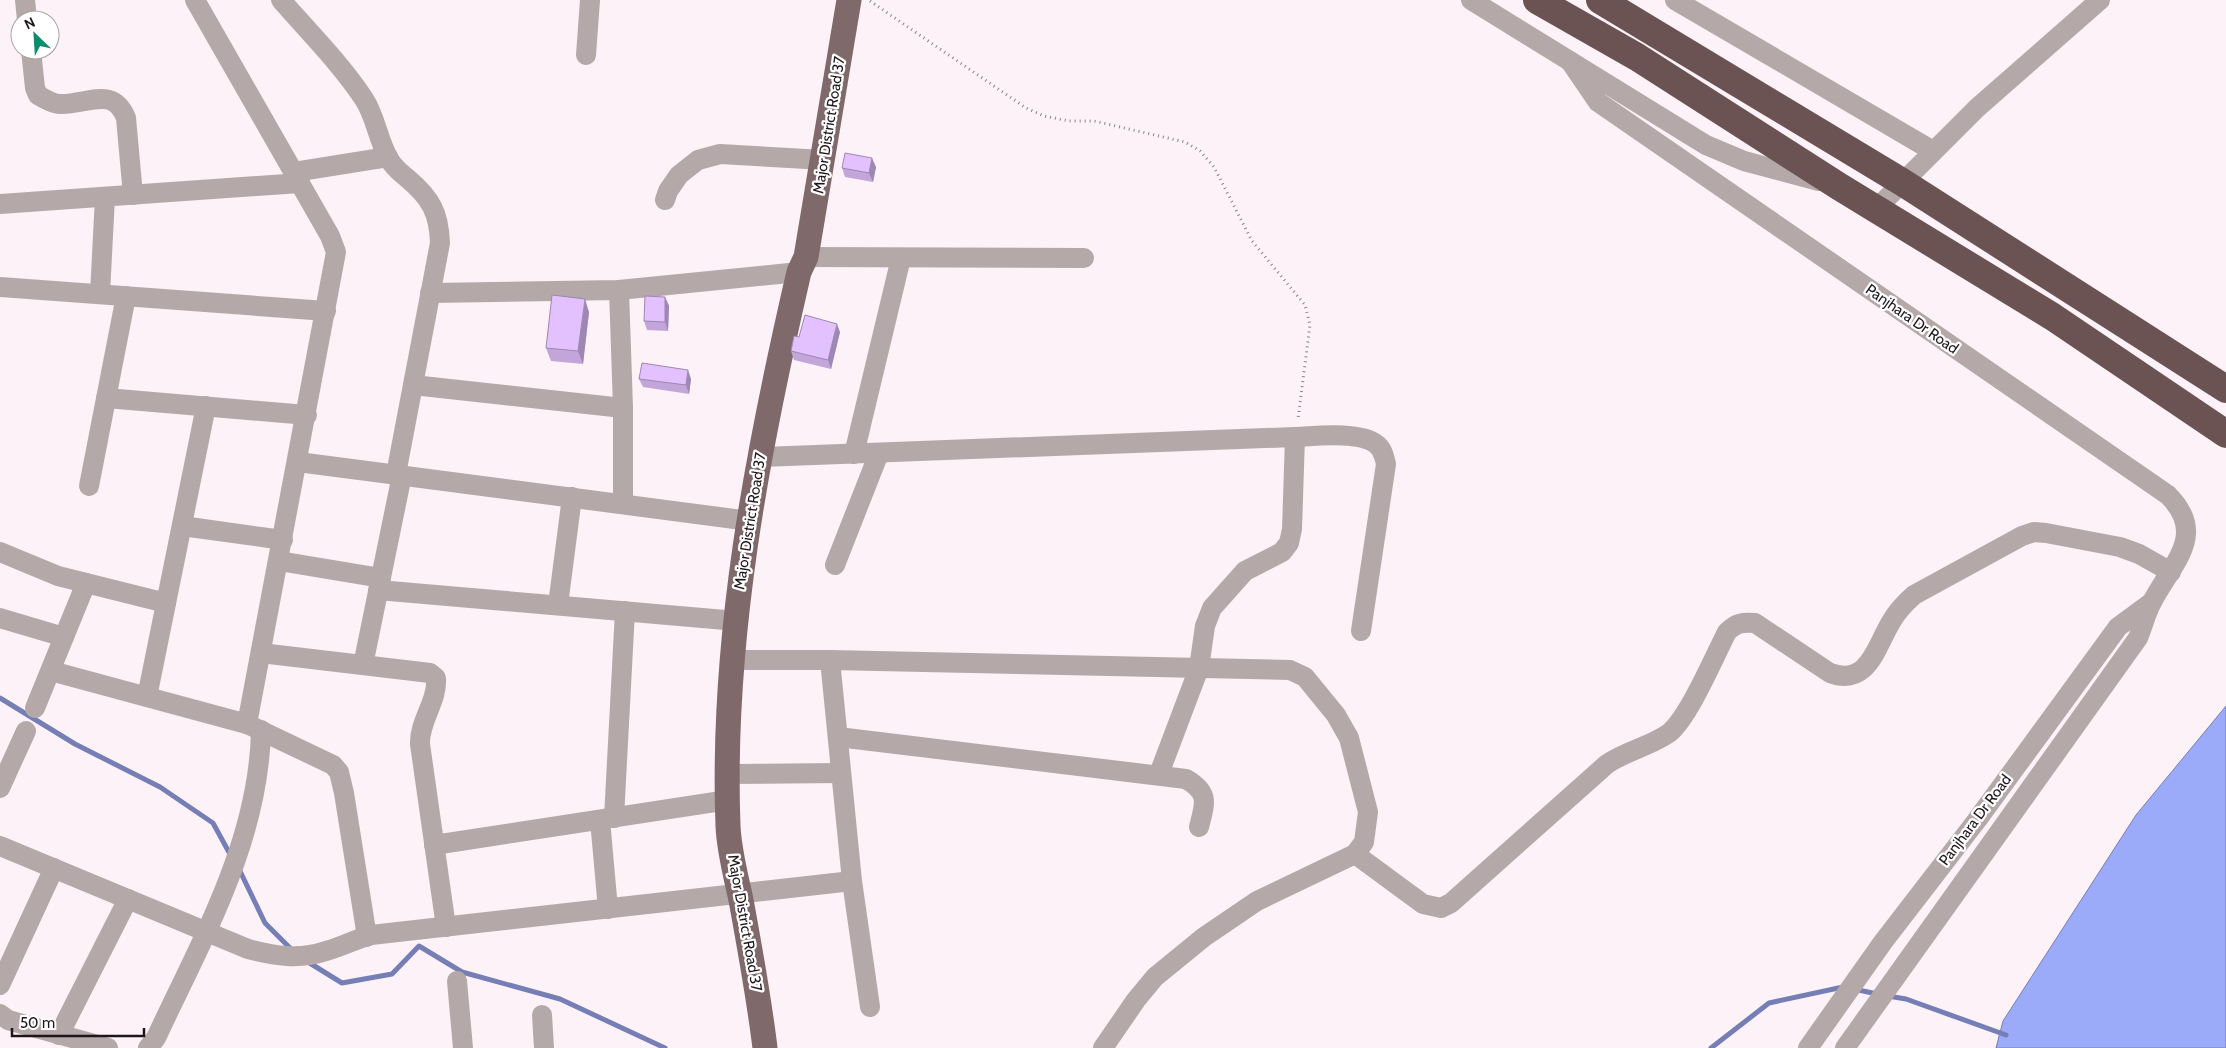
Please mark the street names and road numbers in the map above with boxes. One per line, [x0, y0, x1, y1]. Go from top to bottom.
street label: Major District Road 37 [809, 55, 849, 195]
street label: Panjhara Dr Road [1862, 280, 1962, 358]
street label: Major District Road 37 [730, 451, 770, 591]
street label: Panjhara Dr Road [1935, 771, 2015, 869]
street label: Major District Road 37 [724, 853, 766, 993]

